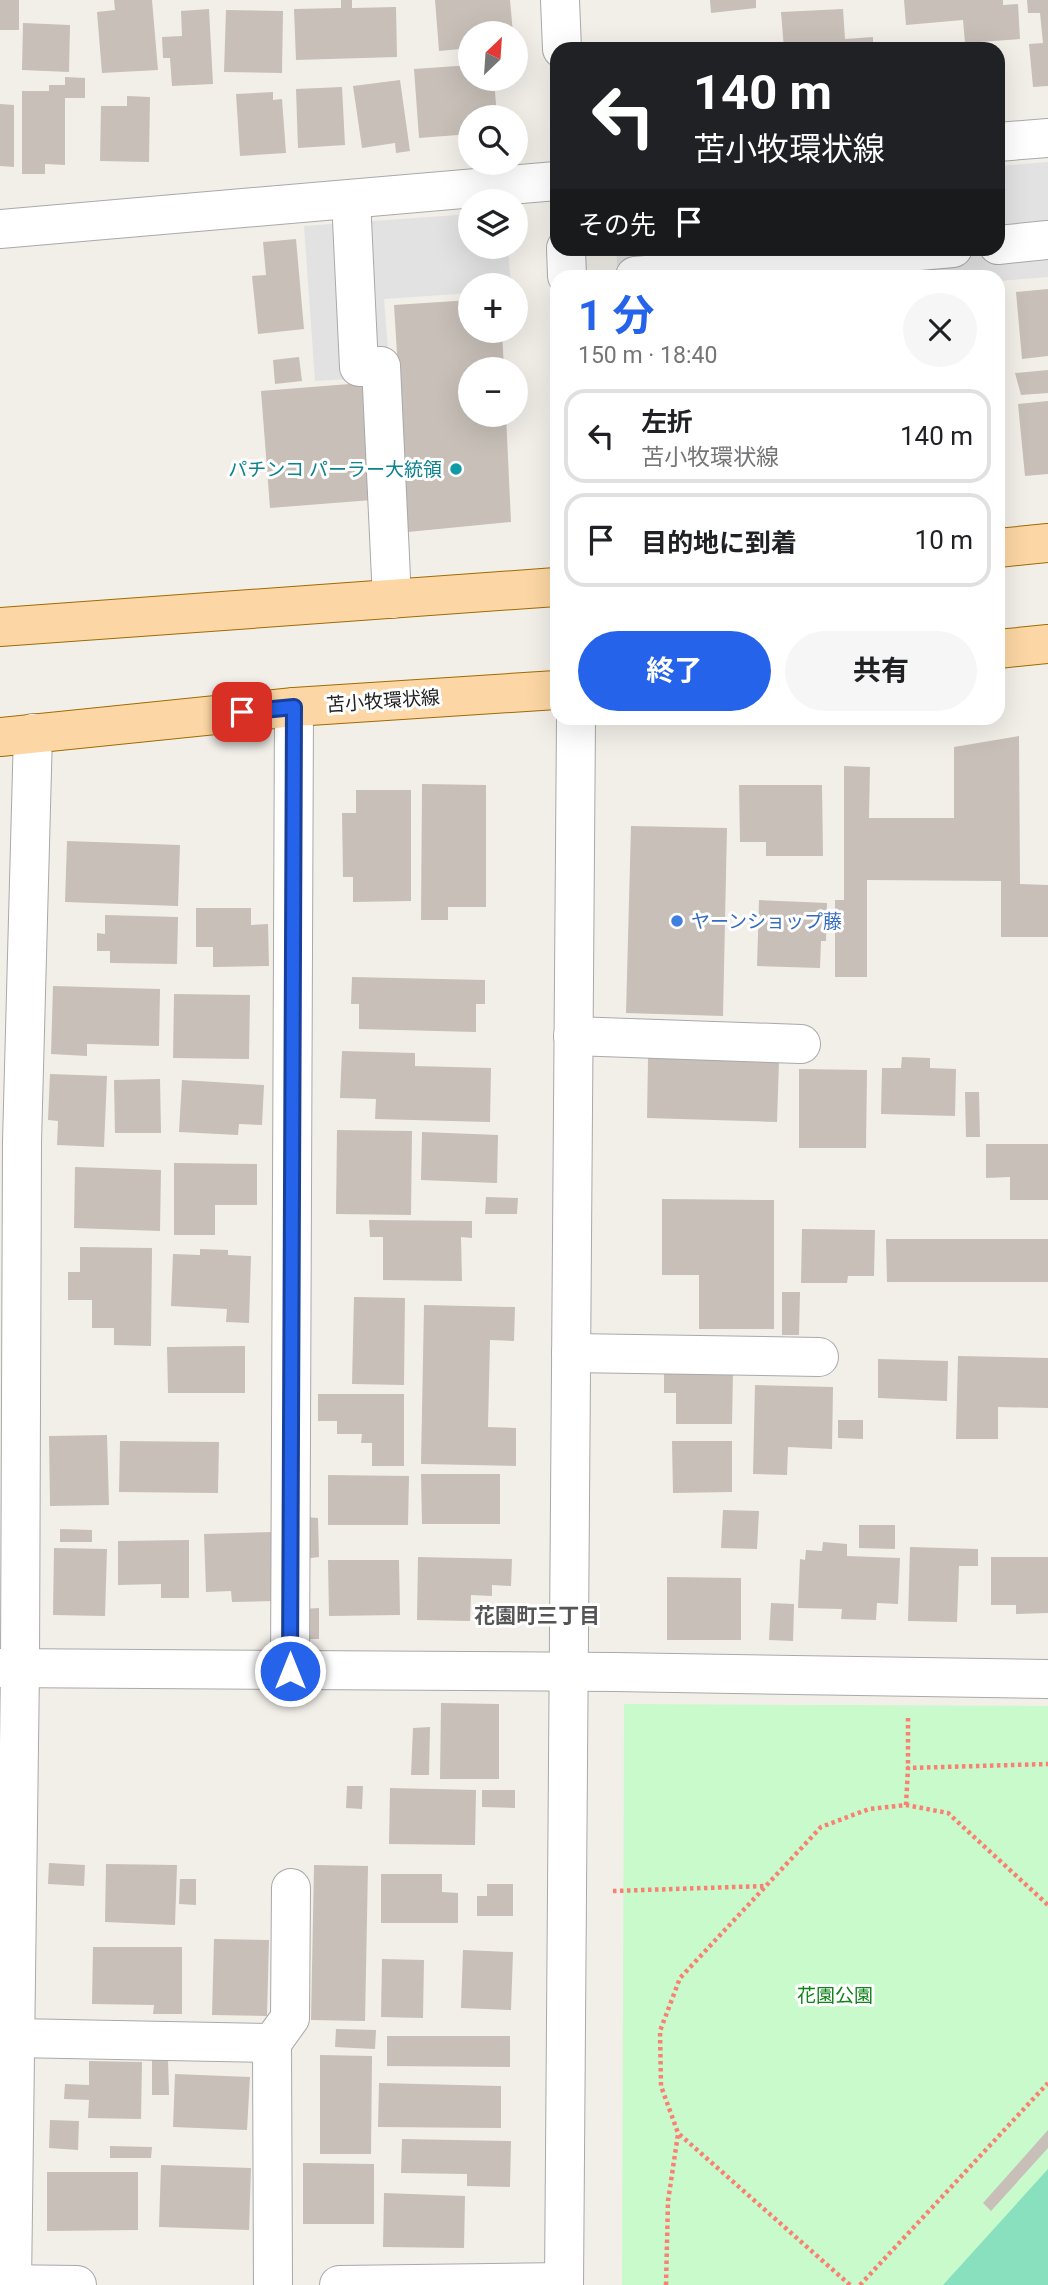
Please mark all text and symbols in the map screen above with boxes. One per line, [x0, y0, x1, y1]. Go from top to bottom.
north arrow [458, 21, 528, 91]
map controls [458, 21, 528, 427]
text: 140 m [693, 64, 832, 121]
icon: left [578, 70, 669, 161]
button: search [458, 105, 528, 175]
text: 苫小牧環状線 [693, 130, 885, 168]
button: layers [458, 189, 528, 259]
icon: arrive [670, 203, 708, 241]
text: その先 [578, 210, 656, 240]
button: + [458, 273, 528, 343]
text: 1 分 [578, 291, 655, 340]
button: close [903, 293, 977, 367]
text: 150 m · 18:40 [578, 342, 717, 369]
button: − [458, 357, 528, 427]
text: 左折 [641, 407, 693, 437]
icon: left [582, 417, 620, 455]
text: 140 m [900, 421, 973, 451]
text: 苫小牧環状線 [641, 444, 779, 471]
place label: パチンコ パーラー大統領 [228, 458, 442, 481]
marker: パチンコ パーラー大統領 [448, 461, 464, 477]
icon: arrive [582, 521, 620, 559]
text: 10 m [915, 525, 973, 555]
text: 目的地に到着 [641, 528, 797, 558]
button: 終了 [578, 631, 771, 711]
button: 共有 [785, 631, 977, 711]
pin [212, 682, 272, 742]
street label: 苫小牧環状線 [325, 686, 441, 716]
icon: arrive [223, 693, 261, 731]
place label: ヤーンショップ藤 [691, 910, 842, 933]
marker: ヤーンショップ藤 [669, 913, 685, 929]
district label: 花園町三丁目 [474, 1604, 600, 1628]
position arrow [253, 1634, 327, 1708]
park label: 花園公園 [797, 1984, 873, 2007]

